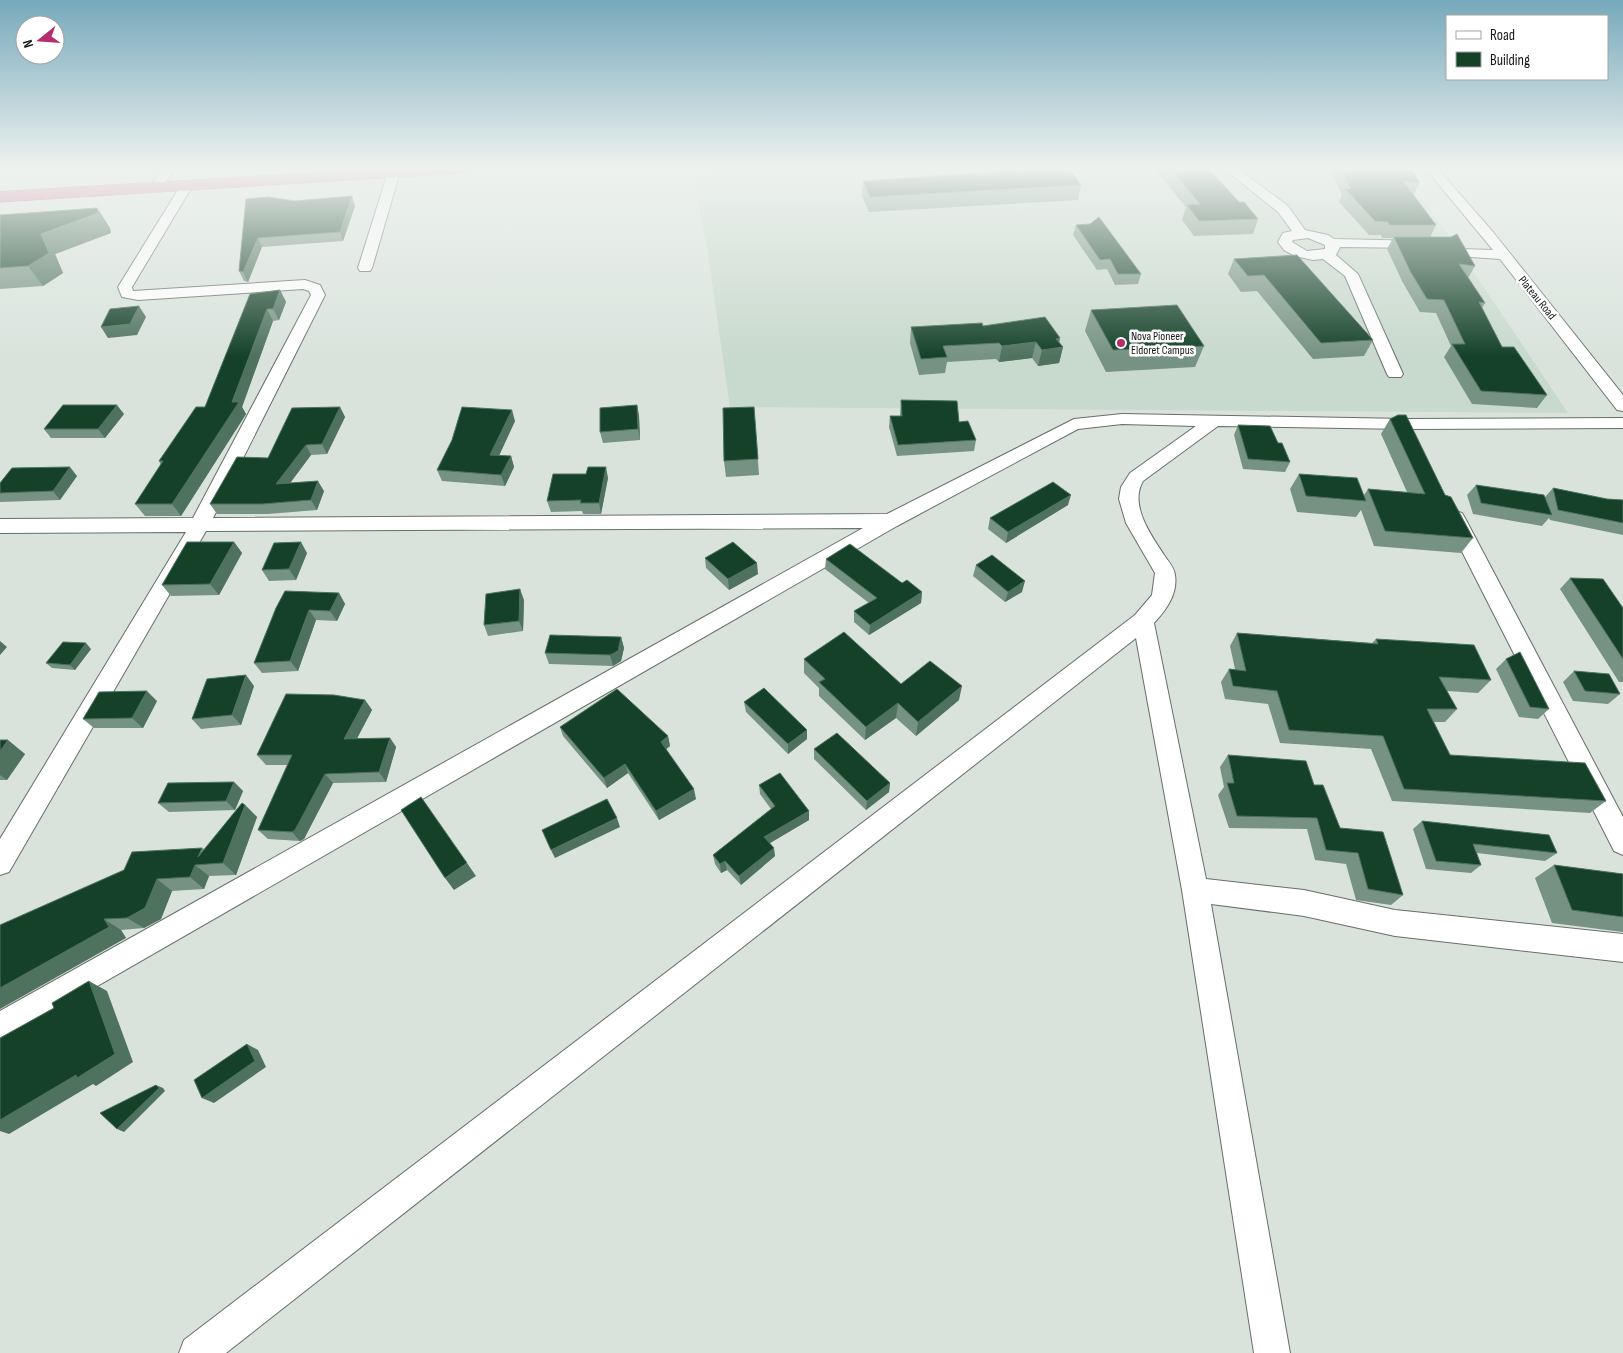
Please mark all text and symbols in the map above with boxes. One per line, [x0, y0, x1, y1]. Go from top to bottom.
north arrow [15, 15, 65, 65]
legend [1446, 15, 1608, 80]
text: Road [1490, 26, 1515, 45]
text: N [19, 38, 37, 50]
text: Building [1490, 51, 1530, 70]
street label: Plateau Road [1515, 273, 1559, 323]
place label: Nova Pioneer Eldoret Campus [1131, 329, 1194, 358]
marker: Nova Pioneer Eldoret Campus [1115, 337, 1127, 349]

